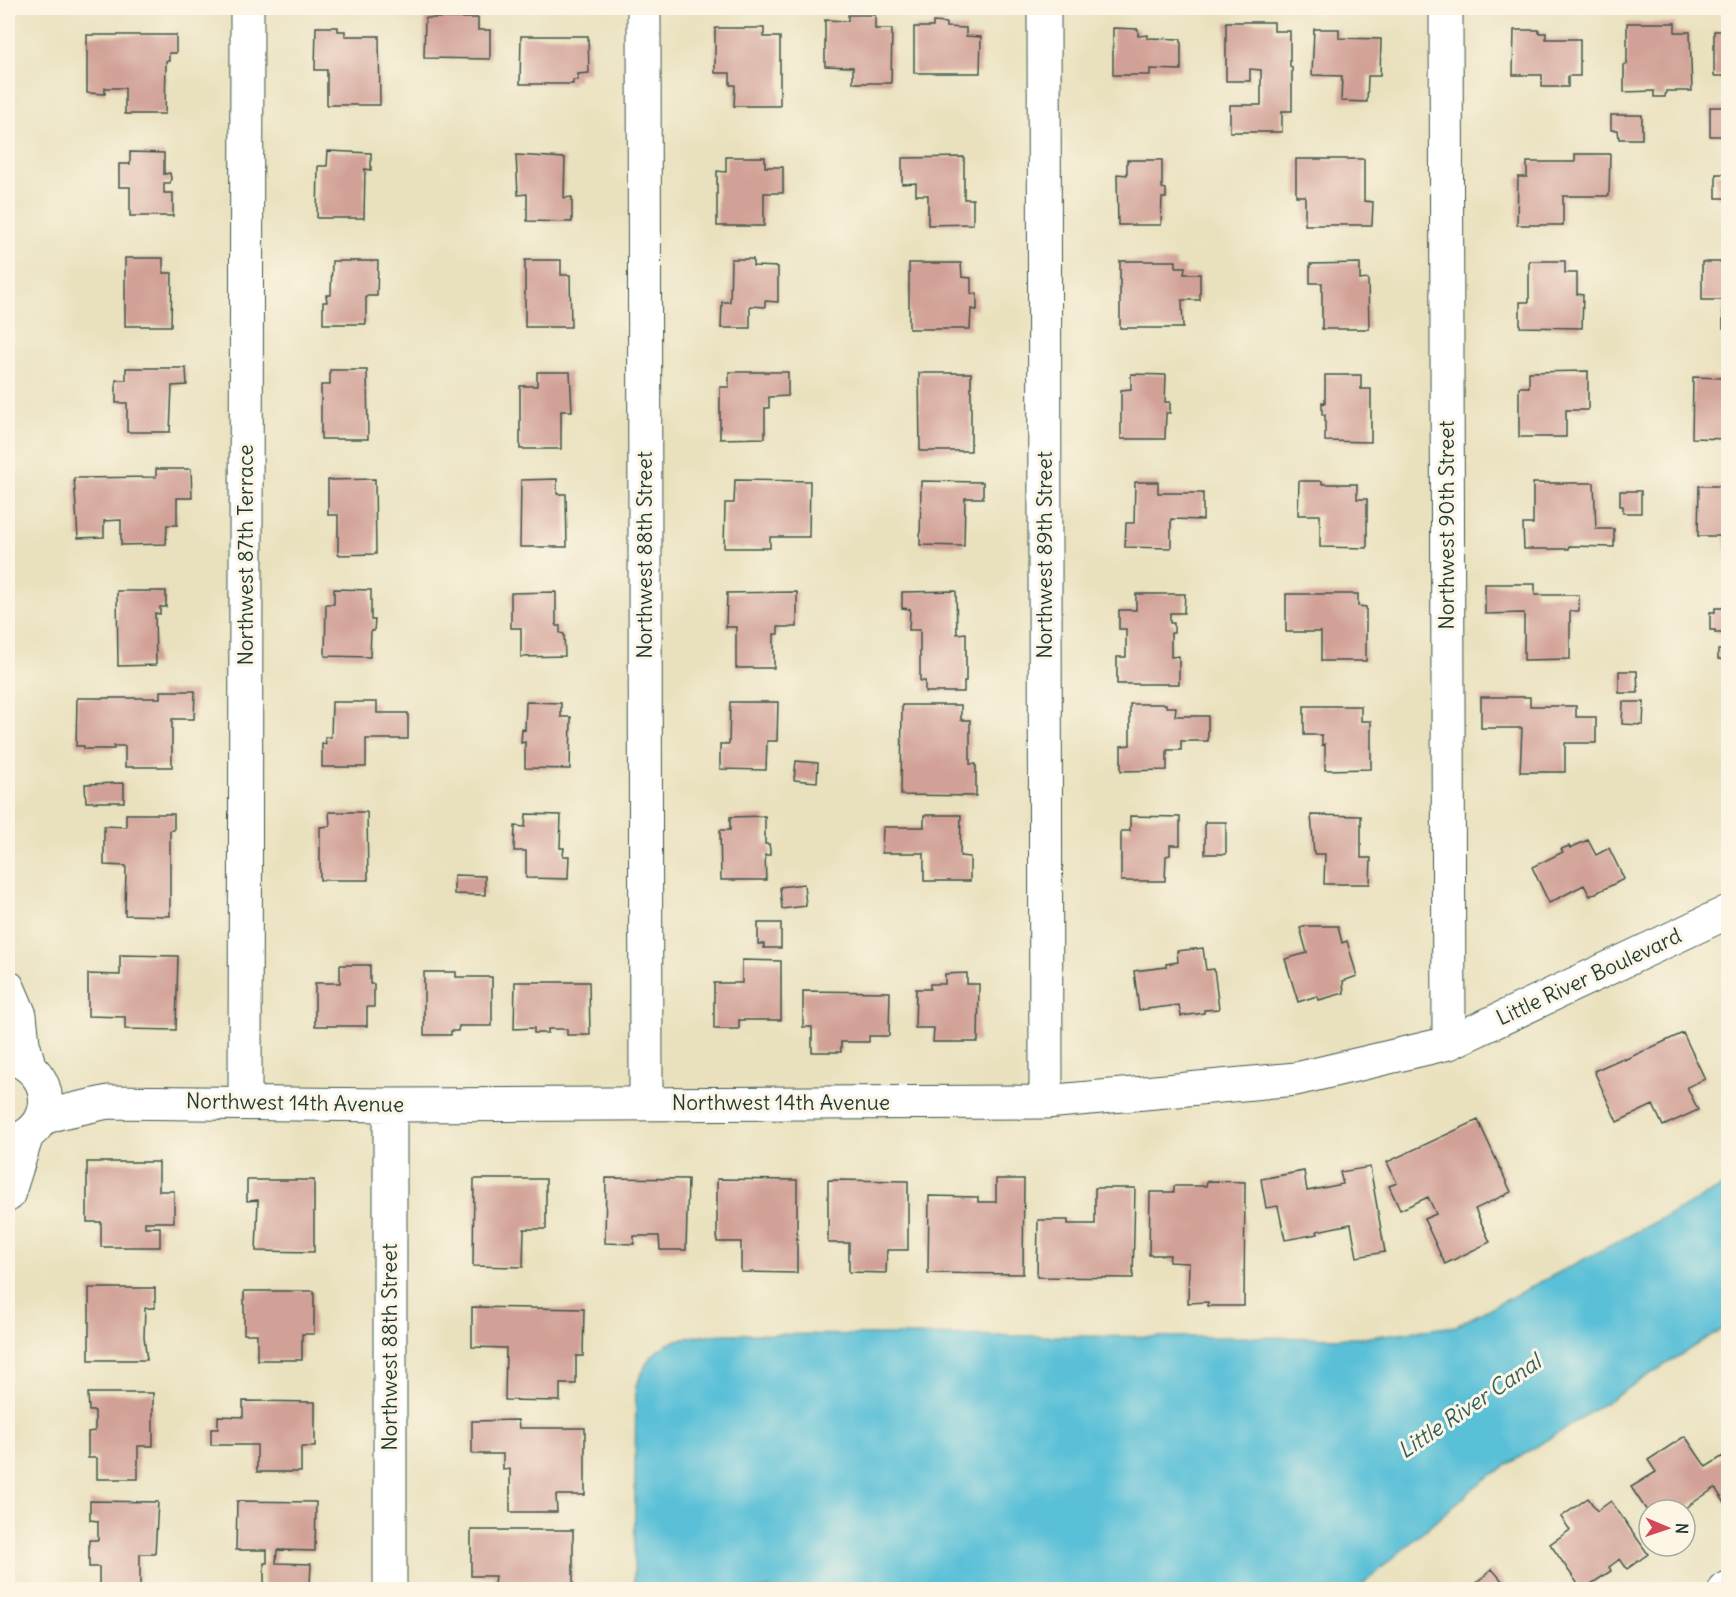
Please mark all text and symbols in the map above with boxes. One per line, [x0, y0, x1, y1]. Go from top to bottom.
street label: Northwest 90th Street [1433, 420, 1460, 630]
street label: Northwest 87th Terrace [232, 444, 259, 666]
street label: Northwest 88th Street [631, 451, 658, 659]
street label: Northwest 89th Street [1031, 451, 1058, 659]
street label: Little River Boulevard [1492, 922, 1686, 1031]
street label: Northwest 14th Avenue [186, 1087, 404, 1118]
street label: Northwest 14th Avenue [672, 1089, 890, 1116]
street label: Northwest 88th Street [376, 1243, 403, 1451]
water label: Little River Canal [1392, 1346, 1548, 1464]
north arrow [1637, 1498, 1697, 1558]
text: N [1672, 1523, 1692, 1534]

